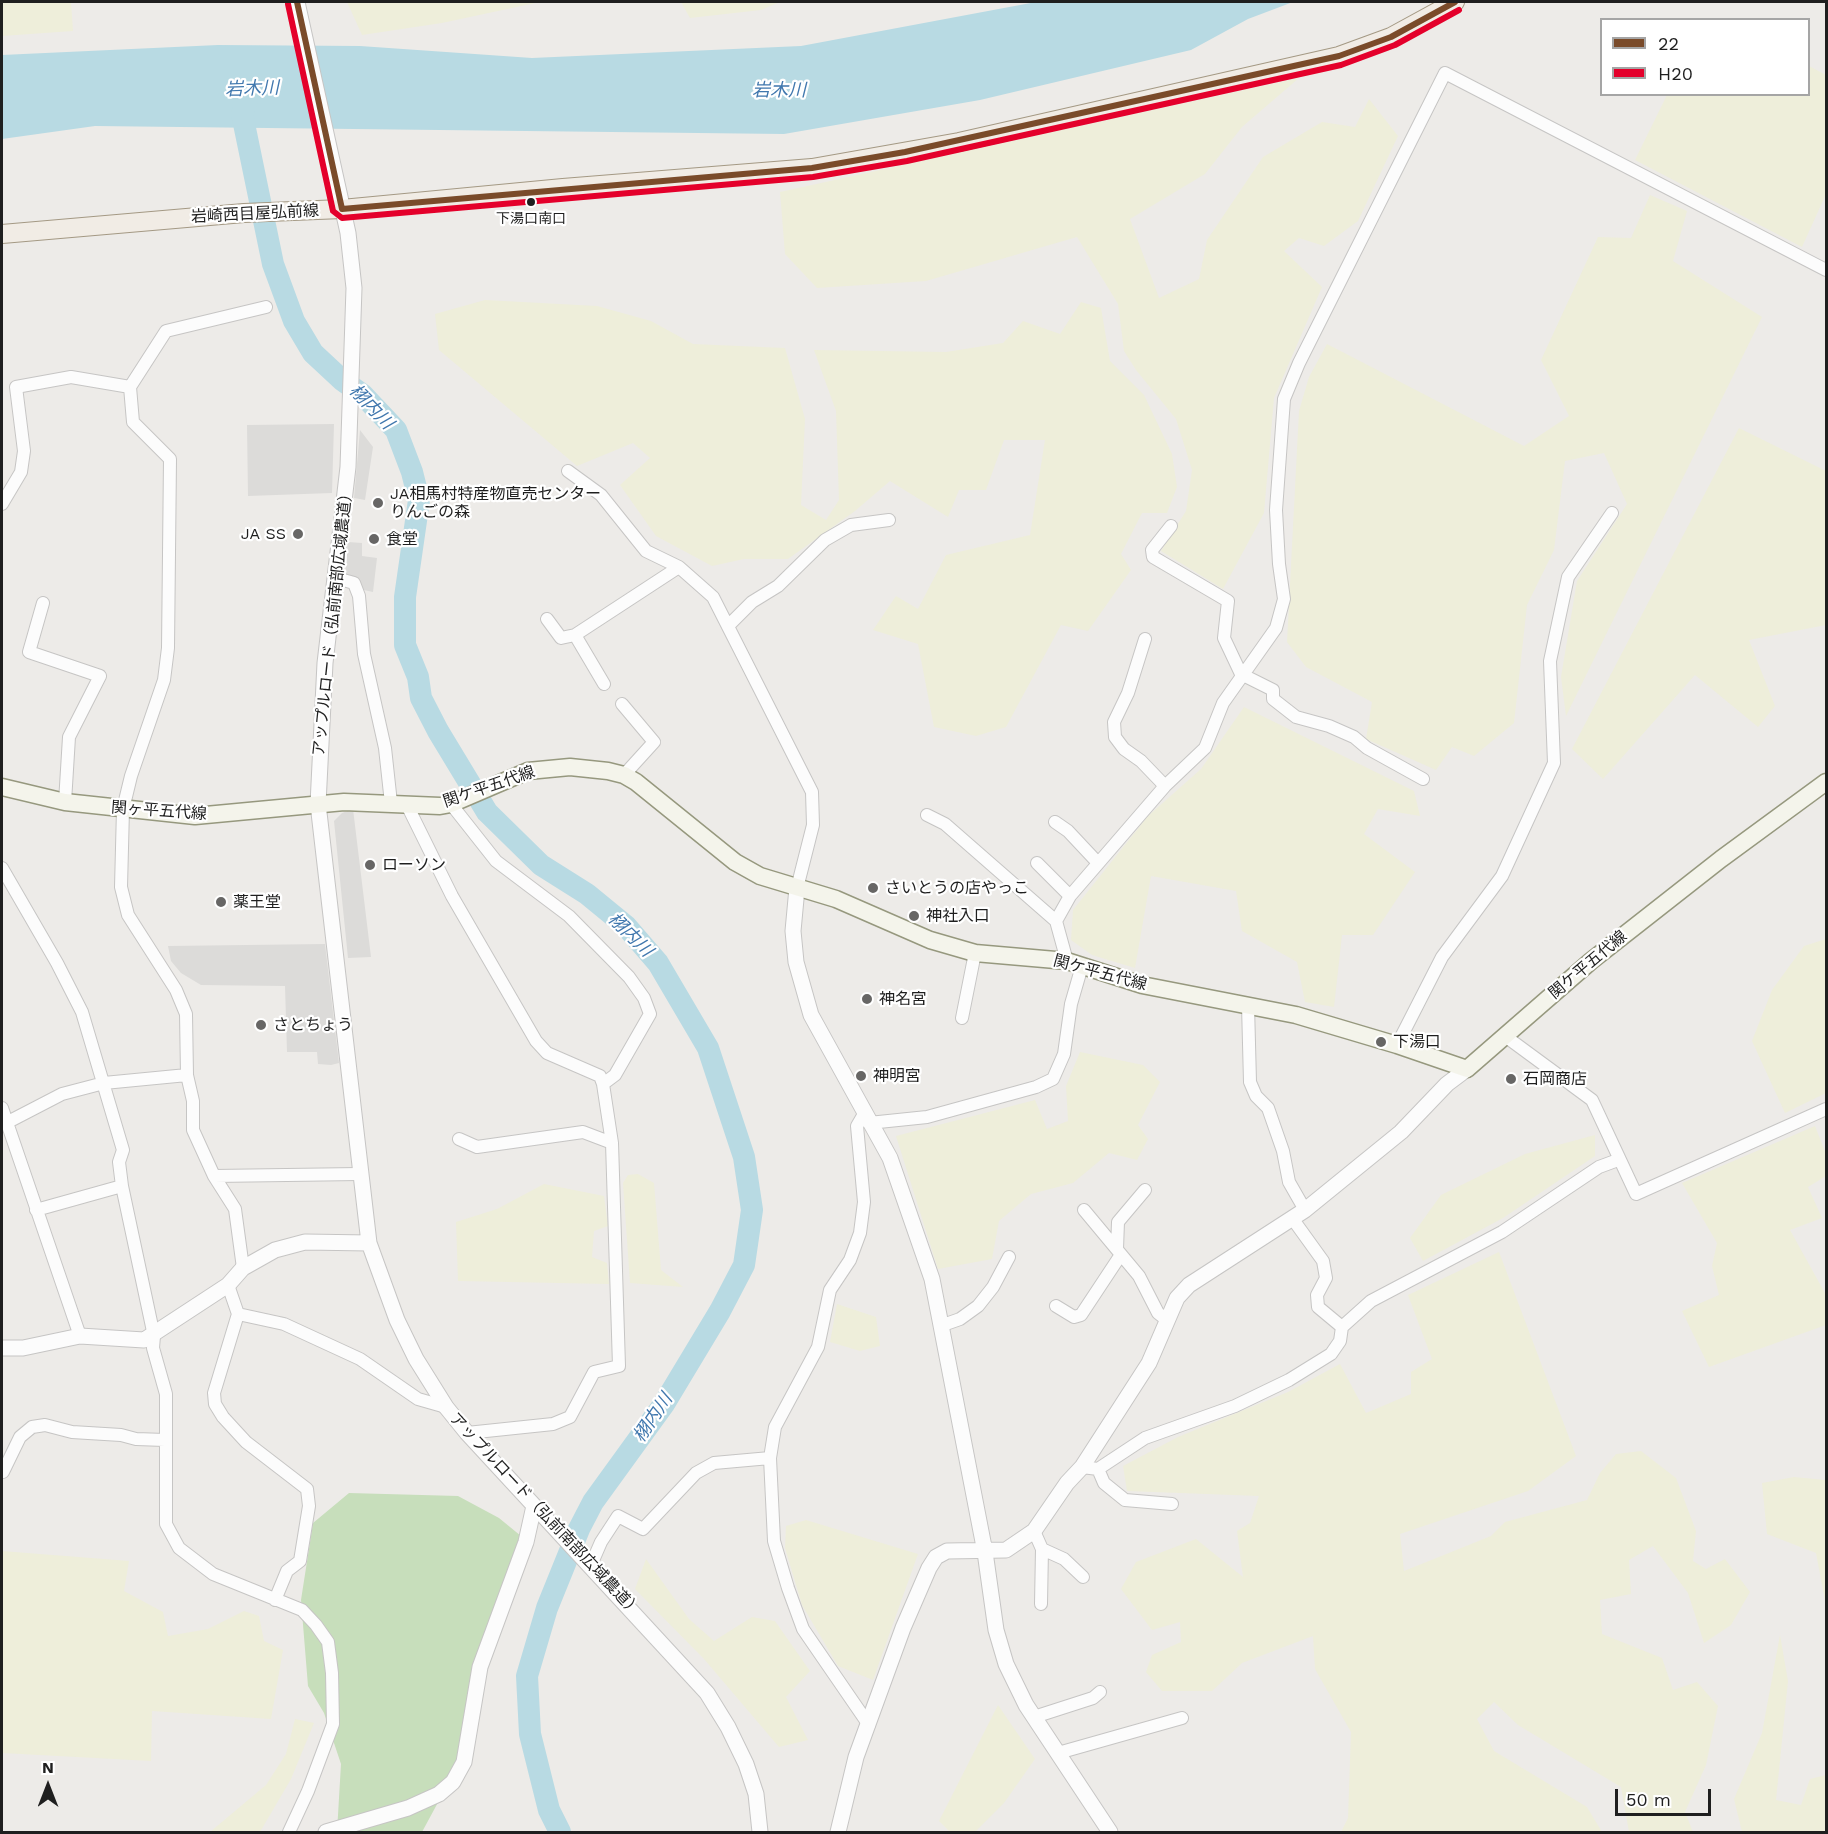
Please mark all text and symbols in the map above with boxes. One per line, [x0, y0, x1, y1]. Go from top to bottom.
legend [1600, 18, 1810, 96]
text: 22 [1658, 33, 1679, 54]
text: H20 [1658, 63, 1693, 84]
water label: 岩木川 [225, 77, 279, 101]
water label: 岩木川 [752, 80, 806, 102]
marker: 下湯口南口 [525, 196, 537, 208]
street label: 岩崎西目屋弘前線 [191, 201, 319, 227]
place label: 下湯口南口 [496, 211, 566, 227]
water label: 栩内川 [344, 380, 398, 434]
place label: JA相馬村特産物直売センター りんごの森 [390, 484, 601, 522]
street label: アップルロード（弘前南部広域農道） [309, 485, 357, 757]
marker: JA相馬村特産物直売センター りんごの森 [371, 496, 385, 510]
place label: JA SS [241, 524, 286, 544]
marker: JA SS [291, 527, 305, 541]
place label: 食堂 [386, 529, 418, 549]
marker: 食堂 [367, 532, 381, 546]
street label: 関ケ平五代線 [440, 762, 538, 812]
street label: 関ヶ平五代線 [110, 798, 208, 824]
place label: ローソン [382, 855, 446, 875]
marker: ローソン [363, 858, 377, 872]
place label: さいとうの店やっこ [885, 878, 1029, 898]
marker: さいとうの店やっこ [866, 881, 880, 895]
place label: 薬王堂 [233, 892, 281, 912]
marker: 薬王堂 [214, 895, 228, 909]
place label: 神社入口 [926, 906, 990, 926]
water label: 栩内川 [603, 908, 657, 962]
marker: 神社入口 [907, 909, 921, 923]
street label: 関ケ平五代線 [1545, 927, 1631, 1003]
street label: 関ケ平五代線 [1051, 951, 1149, 995]
place label: 神名宮 [879, 989, 927, 1009]
marker: 神名宮 [860, 992, 874, 1006]
place label: さとちょう [273, 1015, 353, 1035]
marker: さとちょう [254, 1018, 268, 1032]
place label: 下湯口 [1393, 1032, 1441, 1052]
marker: 下湯口 [1374, 1035, 1388, 1049]
place label: 神明宮 [873, 1066, 921, 1086]
marker: 神明宮 [854, 1069, 868, 1083]
place label: 石岡商店 [1523, 1069, 1587, 1089]
marker: 石岡商店 [1504, 1072, 1518, 1086]
water label: 栩内川 [629, 1390, 677, 1446]
street label: アップルロード（弘前南部広域農道） [445, 1409, 645, 1621]
north arrow [18, 1756, 78, 1816]
text: N [42, 1758, 54, 1777]
scale bar [1618, 1777, 1714, 1815]
text: 50 m [1626, 1789, 1671, 1810]

